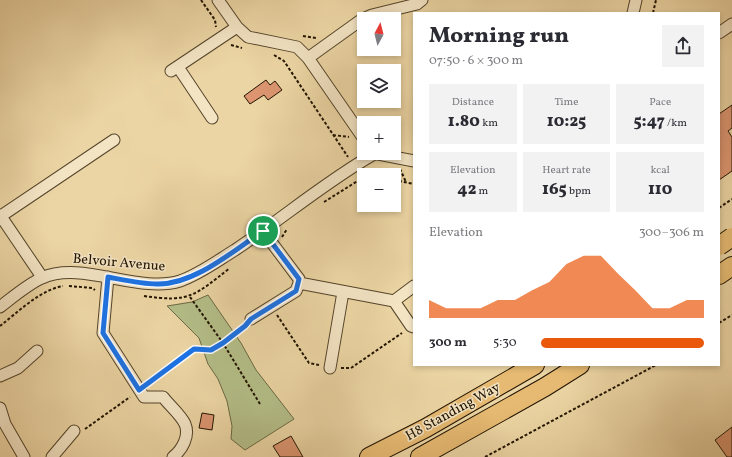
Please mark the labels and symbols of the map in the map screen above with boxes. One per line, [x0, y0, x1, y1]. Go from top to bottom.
north arrow [357, 12, 401, 56]
pin [246, 214, 280, 248]
street label: Belvoir Avenue [72, 249, 166, 277]
street label: H8 Standing Way [402, 378, 504, 446]

